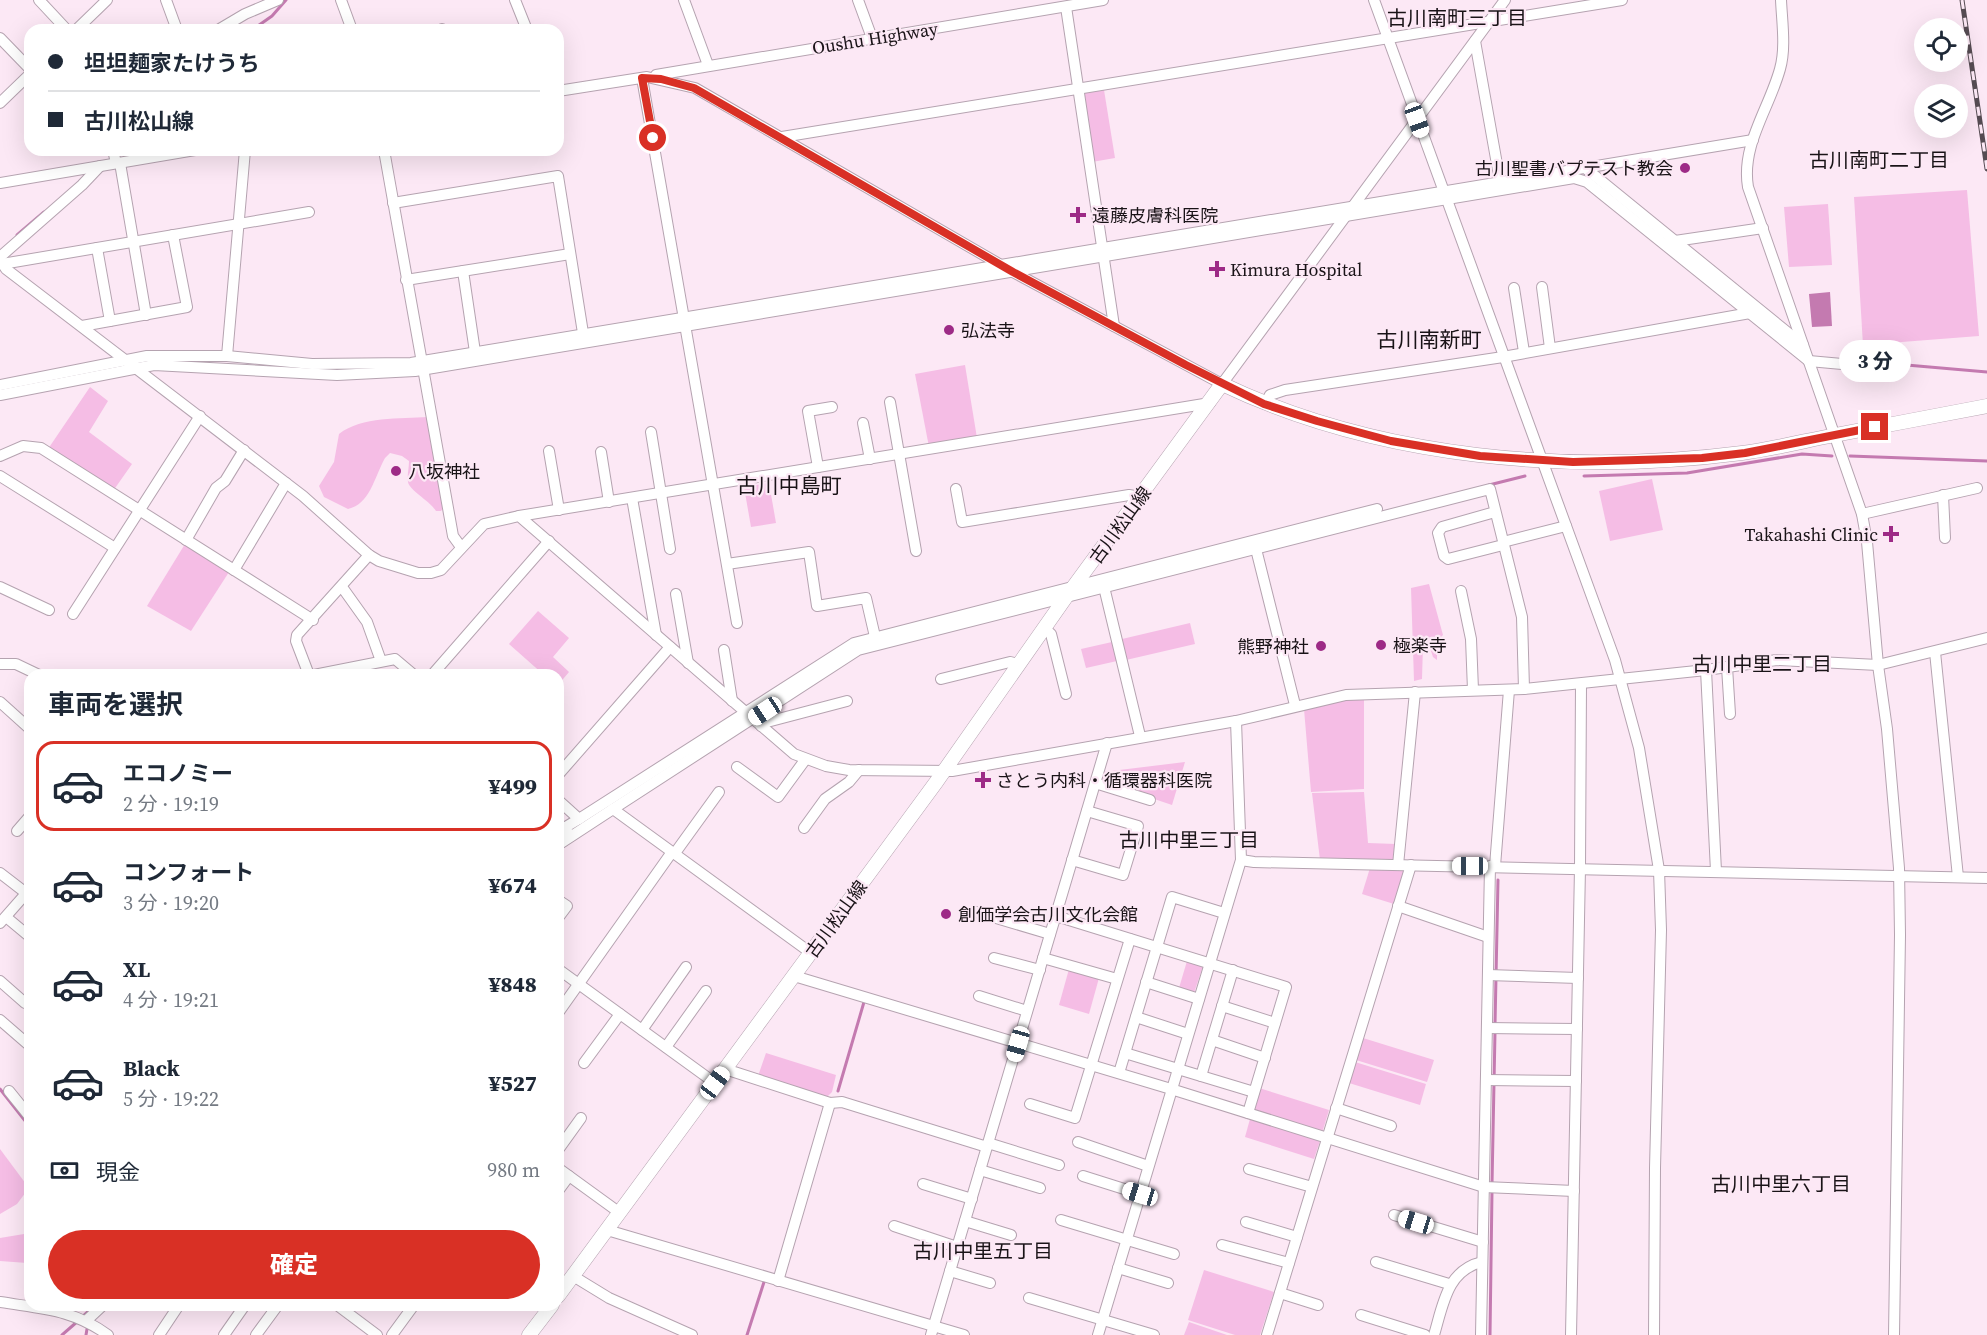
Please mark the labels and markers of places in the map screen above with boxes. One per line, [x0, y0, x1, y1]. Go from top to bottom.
place label: 古川聖書バプテスト教会 [1475, 156, 1673, 181]
marker: 古川聖書バプテスト教会 [1678, 161, 1692, 175]
place label: 遠藤皮膚科医院 [1092, 203, 1218, 228]
marker: 遠藤皮膚科医院 [1069, 206, 1087, 224]
place label: Kimura Hospital [1230, 257, 1362, 282]
marker: Kimura Hospital [1208, 260, 1226, 278]
place label: 弘法寺 [961, 318, 1015, 343]
marker: 弘法寺 [942, 323, 956, 337]
place label: 八坂神社 [408, 459, 480, 484]
marker: 八坂神社 [389, 464, 403, 478]
place label: Takahashi Clinic [1745, 522, 1878, 547]
marker: Takahashi Clinic [1882, 525, 1900, 543]
place label: 極楽寺 [1393, 633, 1447, 658]
place label: 熊野神社 [1237, 634, 1309, 659]
marker: 極楽寺 [1374, 638, 1388, 652]
marker: 熊野神社 [1314, 639, 1328, 653]
place label: さとう内科・循環器科医院 [996, 768, 1212, 793]
marker: さとう内科・循環器科医院 [974, 771, 992, 789]
place label: 創価学会古川文化会館 [958, 902, 1138, 927]
marker: 創価学会古川文化会館 [939, 907, 953, 921]

